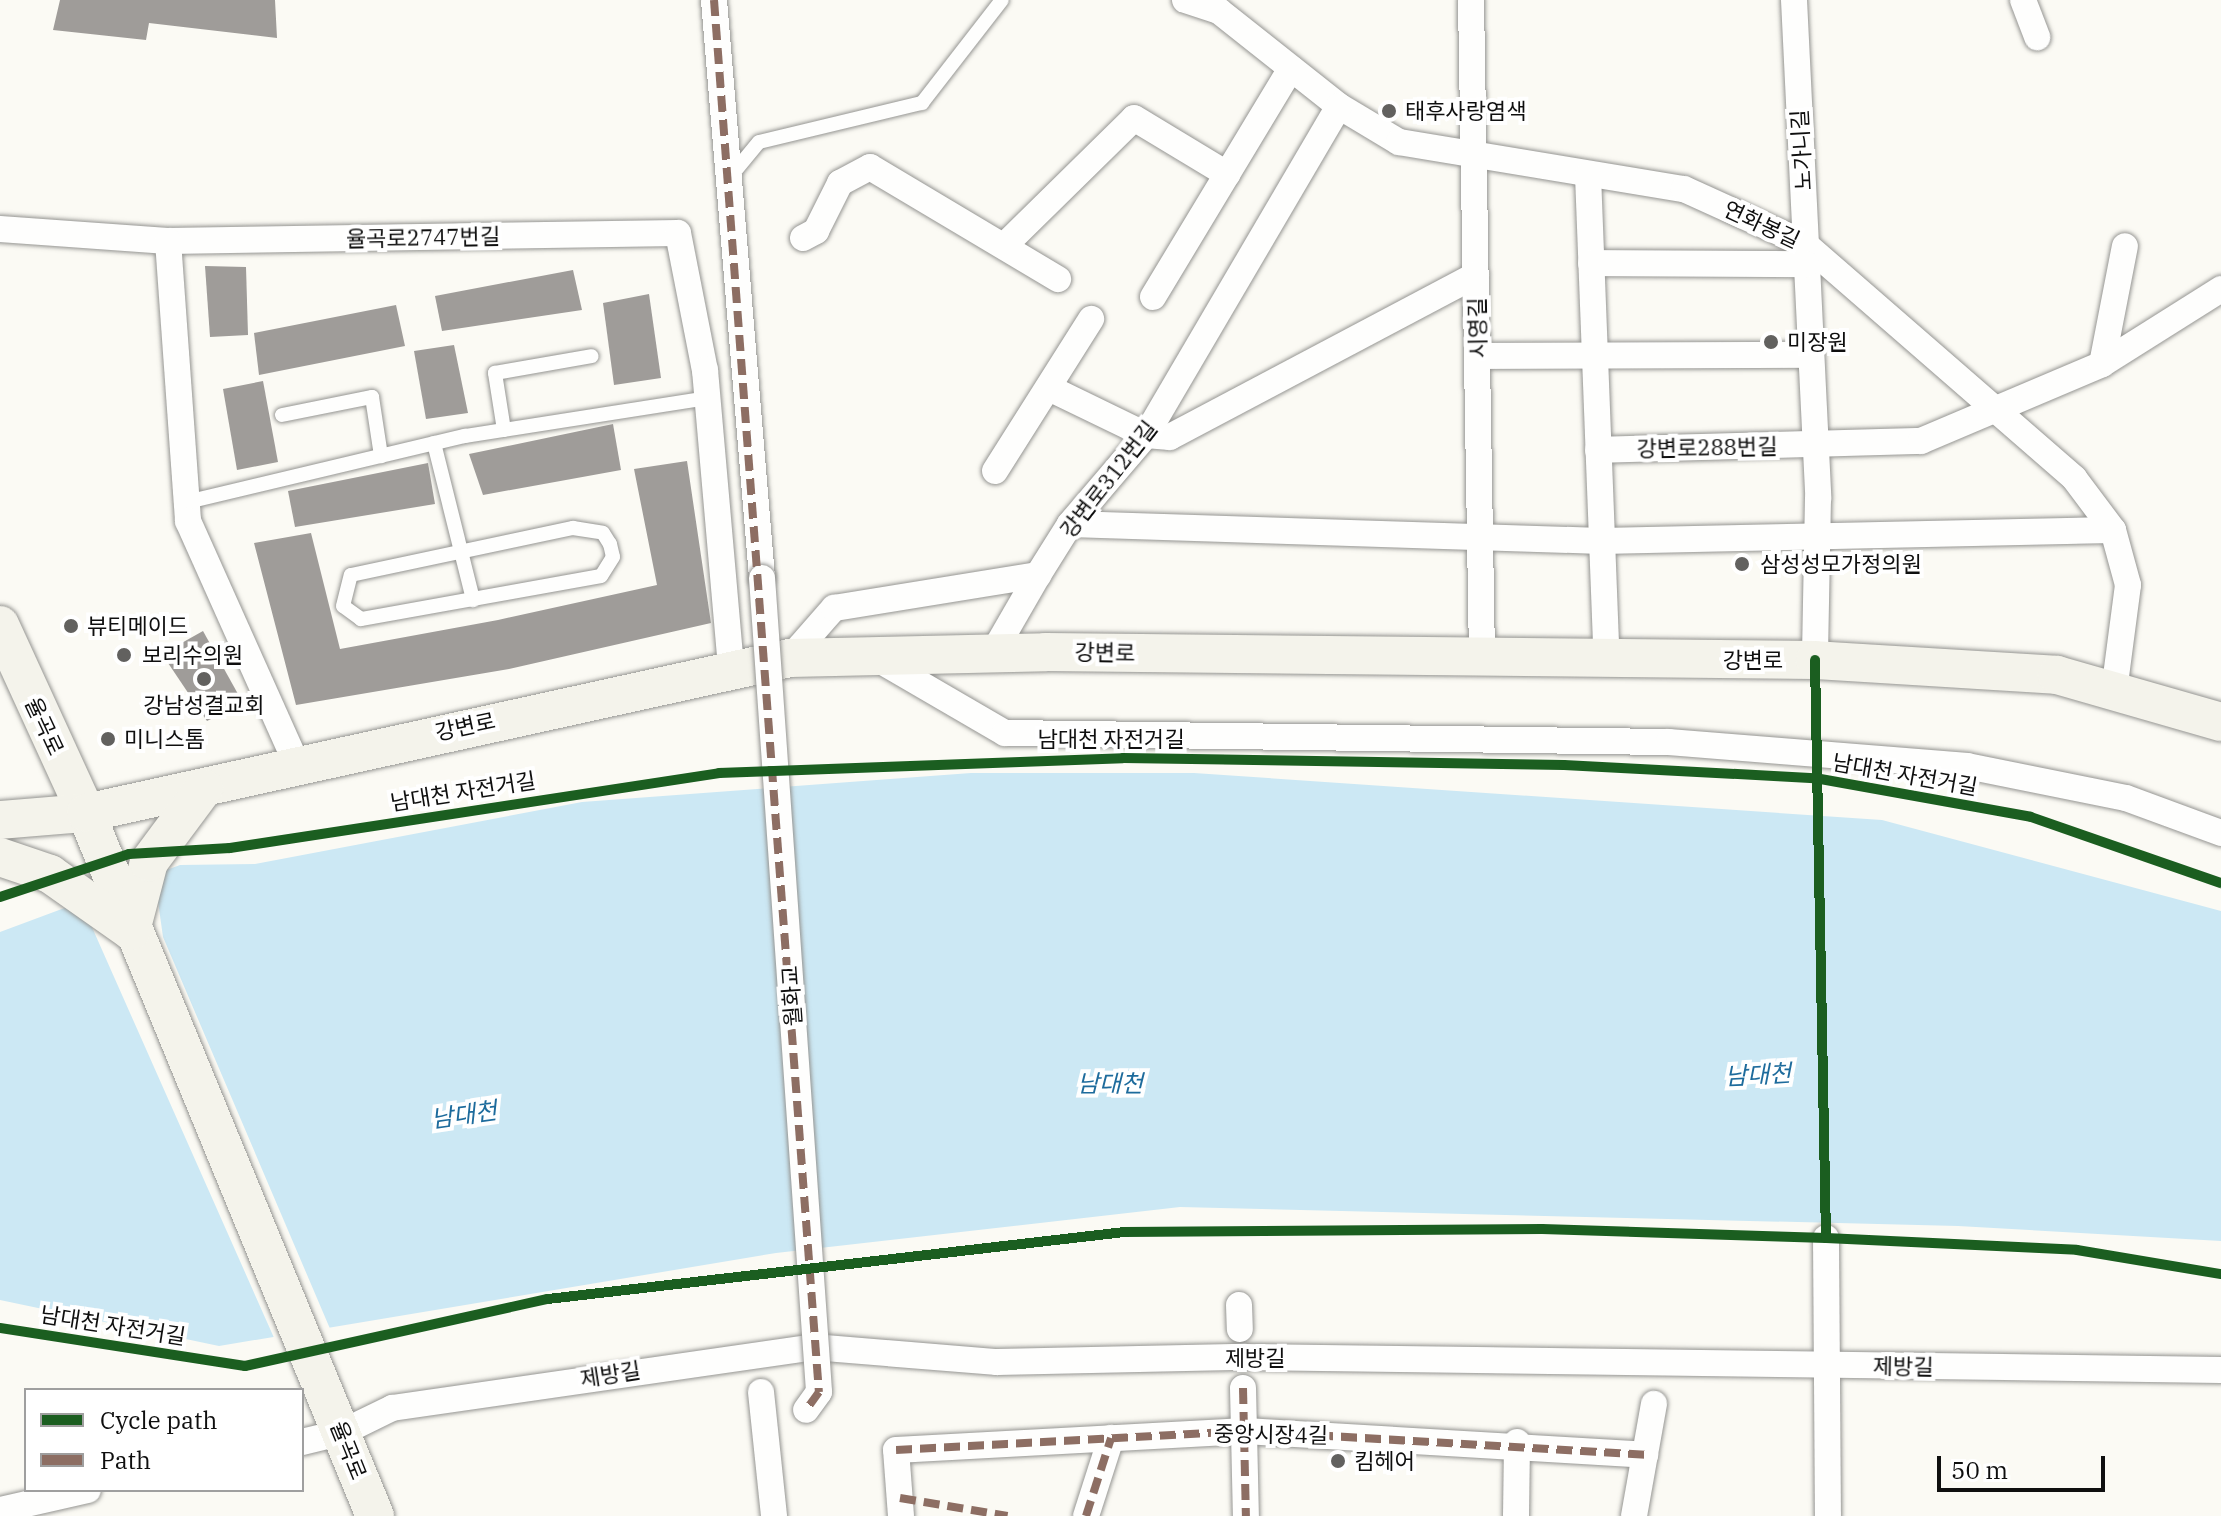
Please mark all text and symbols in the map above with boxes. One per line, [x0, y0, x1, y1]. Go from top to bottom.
place label: 태후사랑염색 [1405, 98, 1526, 124]
marker: 태후사랑염색 [1380, 102, 1398, 120]
street label: 노가니길 [1786, 109, 1816, 191]
street label: 연화봉길 [1720, 195, 1804, 253]
street label: 율곡로2747번길 [346, 222, 500, 252]
street label: 시영길 [1463, 297, 1491, 359]
place label: 미장원 [1787, 329, 1848, 355]
marker: 미장원 [1762, 333, 1780, 351]
street label: 강변로312번길 [1054, 415, 1162, 543]
street label: 강변로288번길 [1636, 433, 1778, 461]
place label: 삼성성모가정의원 [1760, 551, 1922, 577]
marker: 삼성성모가정의원 [1731, 553, 1753, 575]
place label: 뷰티메이드 [87, 613, 188, 639]
marker: 뷰티메이드 [62, 617, 80, 635]
street label: 강변로 [1074, 638, 1136, 666]
place label: 보리수의원 [142, 642, 243, 668]
marker: 보리수의원 [113, 644, 135, 666]
street label: 강변로 [1723, 647, 1783, 673]
marker: 강남성결교회 [195, 670, 213, 688]
place label: 강남성결교회 [143, 692, 265, 718]
street label: 율곡로 [20, 693, 70, 759]
street label: 강변로 [433, 707, 497, 745]
place label: 미니스톰 [124, 726, 205, 752]
street label: 남대천 자전거길 [1038, 726, 1184, 752]
marker: 미니스톰 [99, 730, 117, 748]
street label: 남대천 자전거길 [1830, 748, 1980, 800]
street label: 남대천 자전거길 [388, 766, 538, 816]
street label: 월화교 [776, 965, 806, 1027]
water label: 남대천 [1724, 1059, 1792, 1091]
water label: 남대천 [1077, 1070, 1143, 1098]
water label: 남대천 [429, 1096, 499, 1134]
street label: 남대천 자전거길 [38, 1300, 188, 1350]
street label: 제방길 [1225, 1345, 1285, 1371]
street label: 제방길 [1872, 1352, 1934, 1380]
street label: 제방길 [578, 1356, 642, 1392]
legend [24, 1388, 304, 1492]
text: Cycle path [100, 1404, 217, 1436]
street label: 율곡로 [325, 1417, 373, 1483]
street label: 중앙시장4길 [1214, 1420, 1328, 1448]
scale bar [1941, 1440, 2109, 1490]
text: Path [100, 1444, 151, 1476]
place label: 킴헤어 [1354, 1448, 1415, 1474]
marker: 킴헤어 [1329, 1452, 1347, 1470]
text: 50 m [1951, 1454, 2008, 1486]

